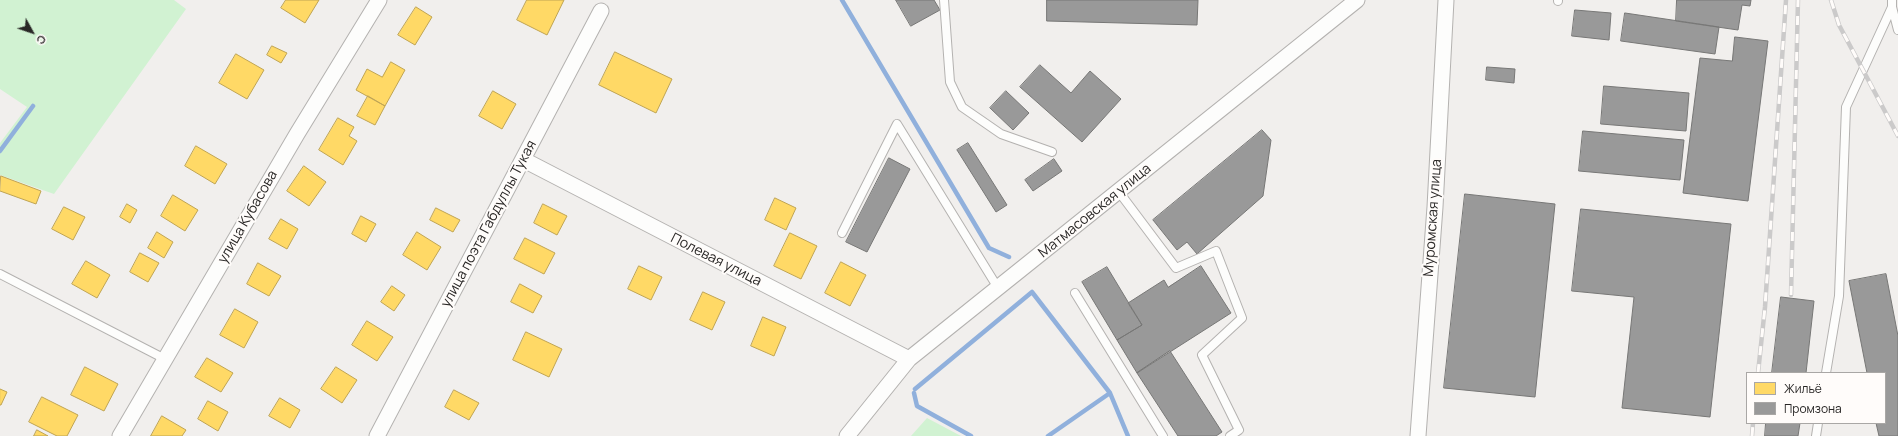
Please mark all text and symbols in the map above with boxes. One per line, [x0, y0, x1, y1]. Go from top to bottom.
north arrow [12, 12, 52, 52]
text: С [33, 32, 50, 48]
street label: улица поэта Габдуллы Тукая [438, 138, 540, 310]
street label: Муромская улица [1421, 159, 1445, 277]
street label: Матмасовская улица [1035, 160, 1155, 262]
street label: улица Кубасова [215, 168, 281, 266]
street label: Полевая улица [668, 230, 764, 290]
legend [1746, 372, 1886, 424]
text: Жильё [1784, 380, 1822, 397]
text: Промзона [1784, 400, 1842, 417]

